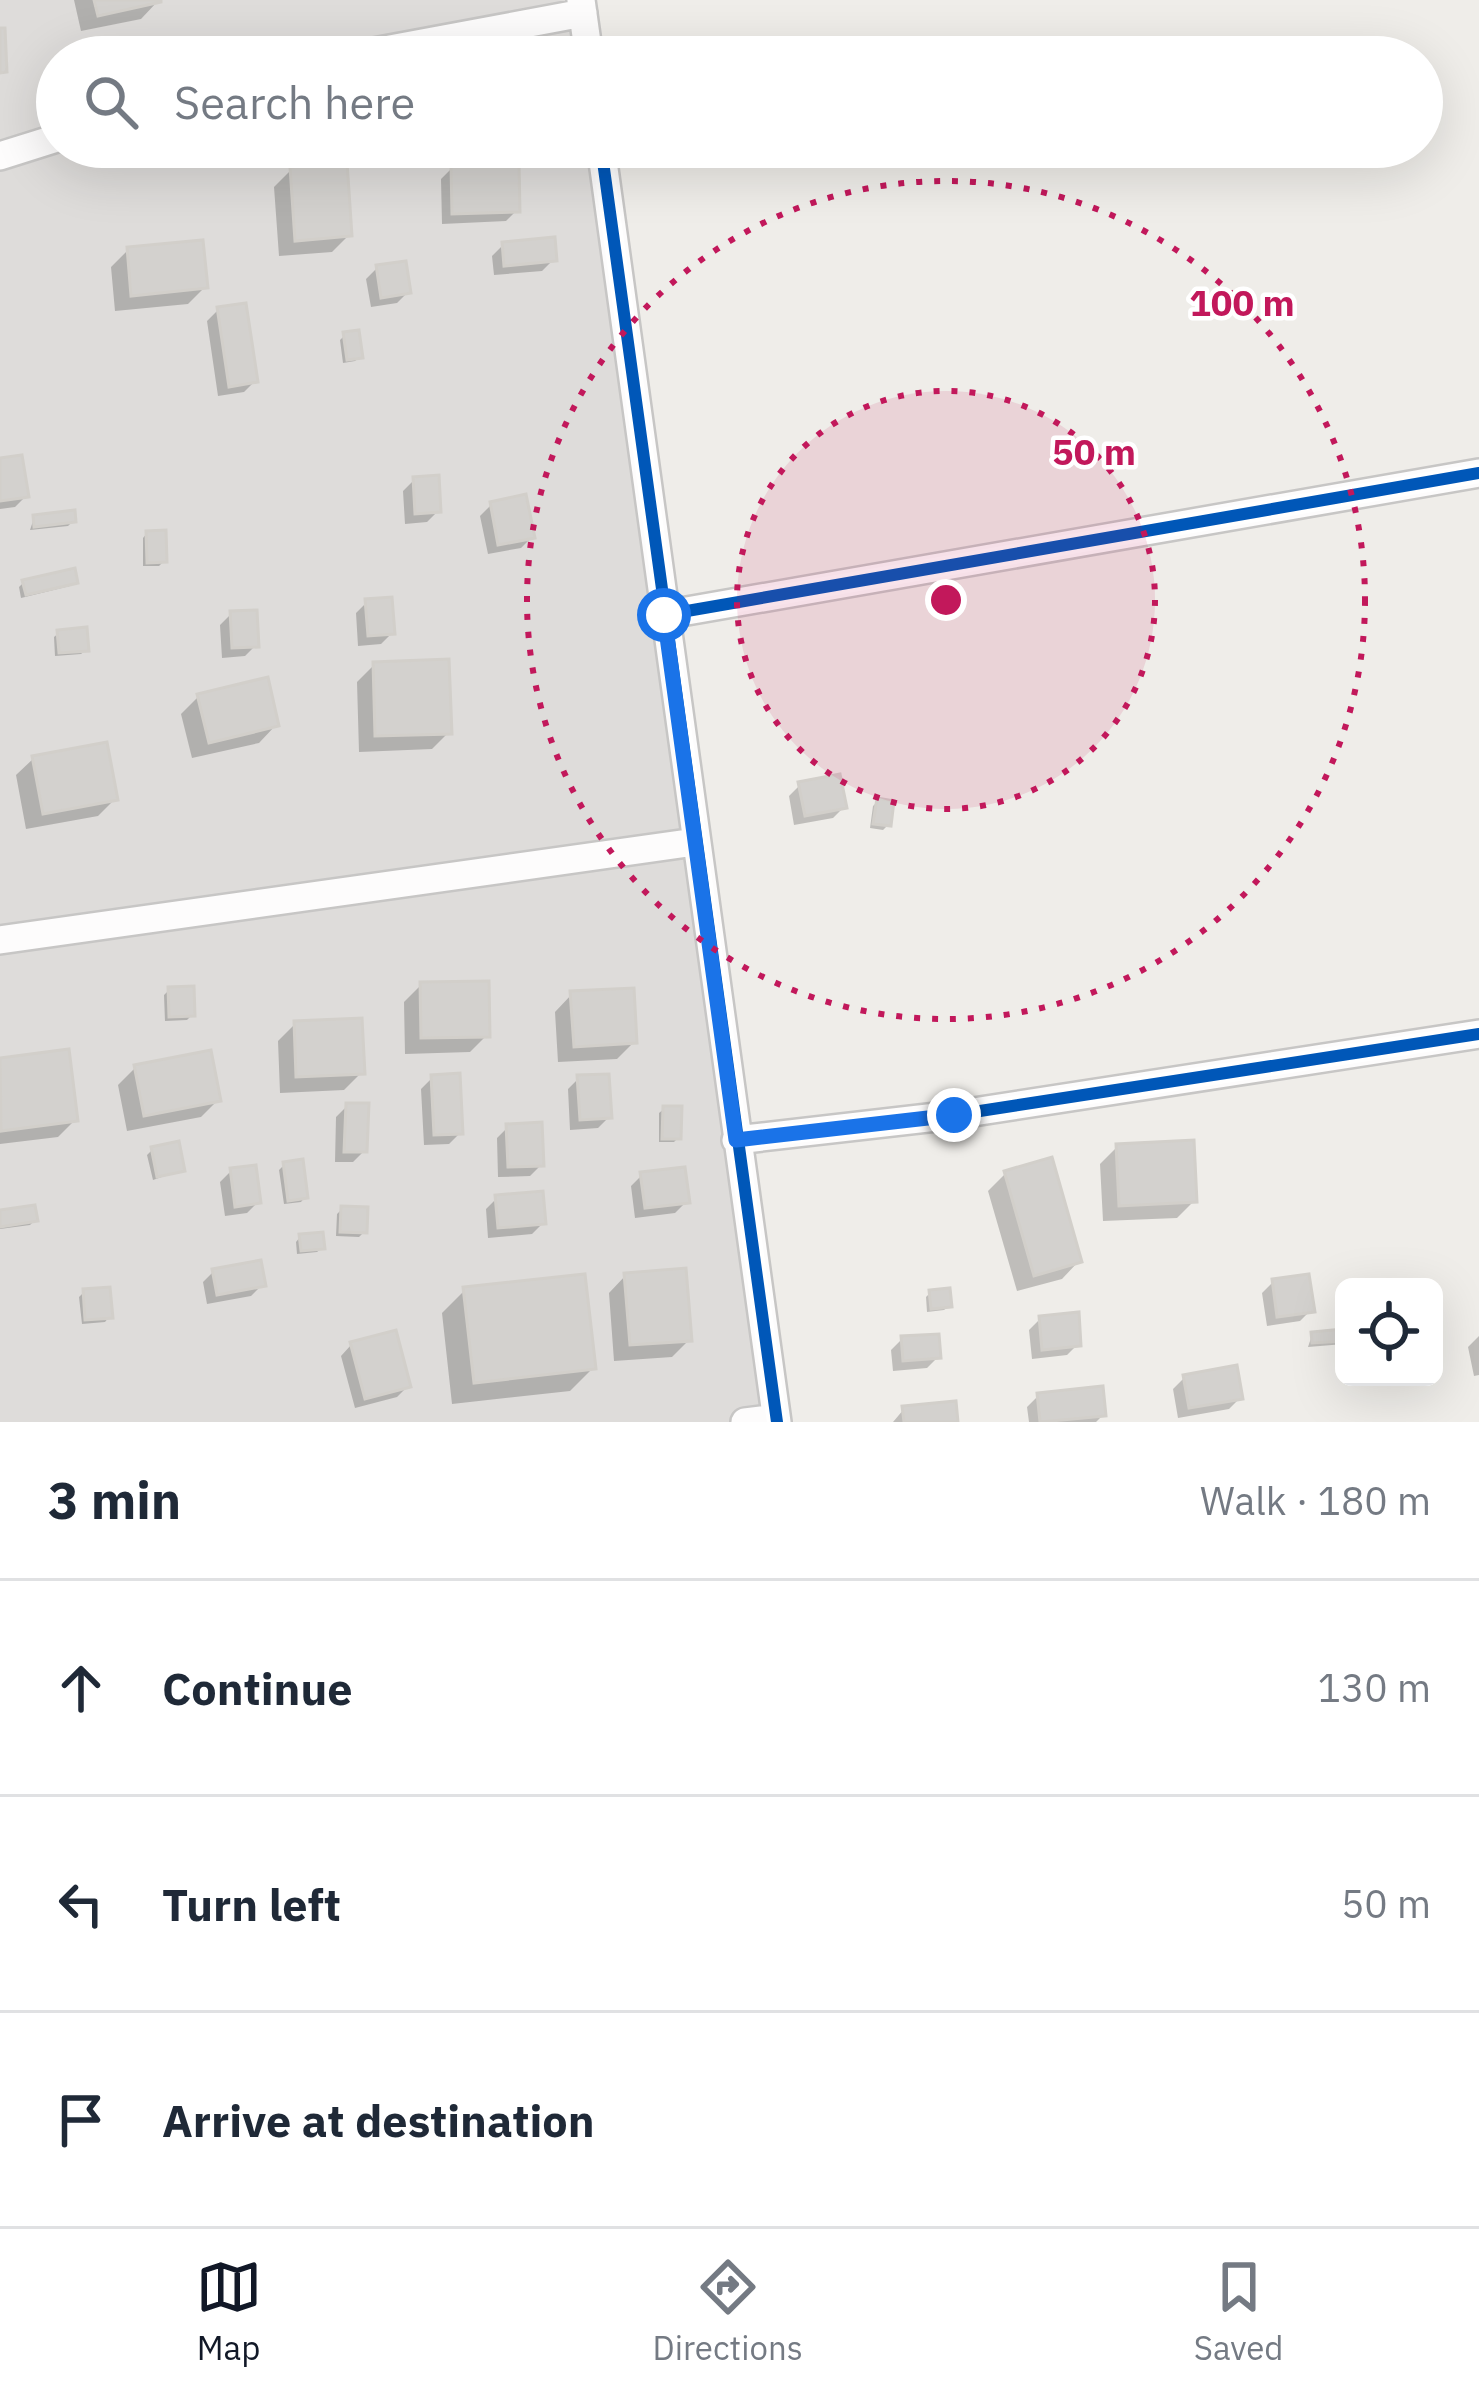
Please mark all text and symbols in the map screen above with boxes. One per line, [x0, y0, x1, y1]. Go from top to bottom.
search box [36, 36, 1443, 168]
icon: search [78, 69, 144, 135]
text: Search here [174, 73, 415, 131]
text: 100 m [1189, 279, 1295, 326]
text: 50 m [1052, 428, 1136, 475]
centre of rings [925, 579, 967, 621]
route start [637, 588, 691, 642]
route end [927, 1088, 981, 1142]
map controls [1335, 1278, 1443, 1386]
button: locate [1335, 1278, 1443, 1386]
text: 3 min [48, 1467, 181, 1533]
text: Walk · 180 m [1200, 1475, 1431, 1526]
icon: ahead [48, 1655, 114, 1721]
text: Continue [162, 1659, 353, 1717]
text: 130 m [1318, 1662, 1431, 1713]
icon: left [48, 1871, 114, 1937]
text: Turn left [162, 1875, 341, 1933]
text: 50 m [1341, 1878, 1431, 1929]
icon: arrive [48, 2087, 114, 2153]
text: Arrive at destination [162, 2091, 595, 2149]
tab: Map [196, 2254, 262, 2369]
tab: Directions [653, 2254, 803, 2369]
tab: Saved [1194, 2254, 1283, 2369]

